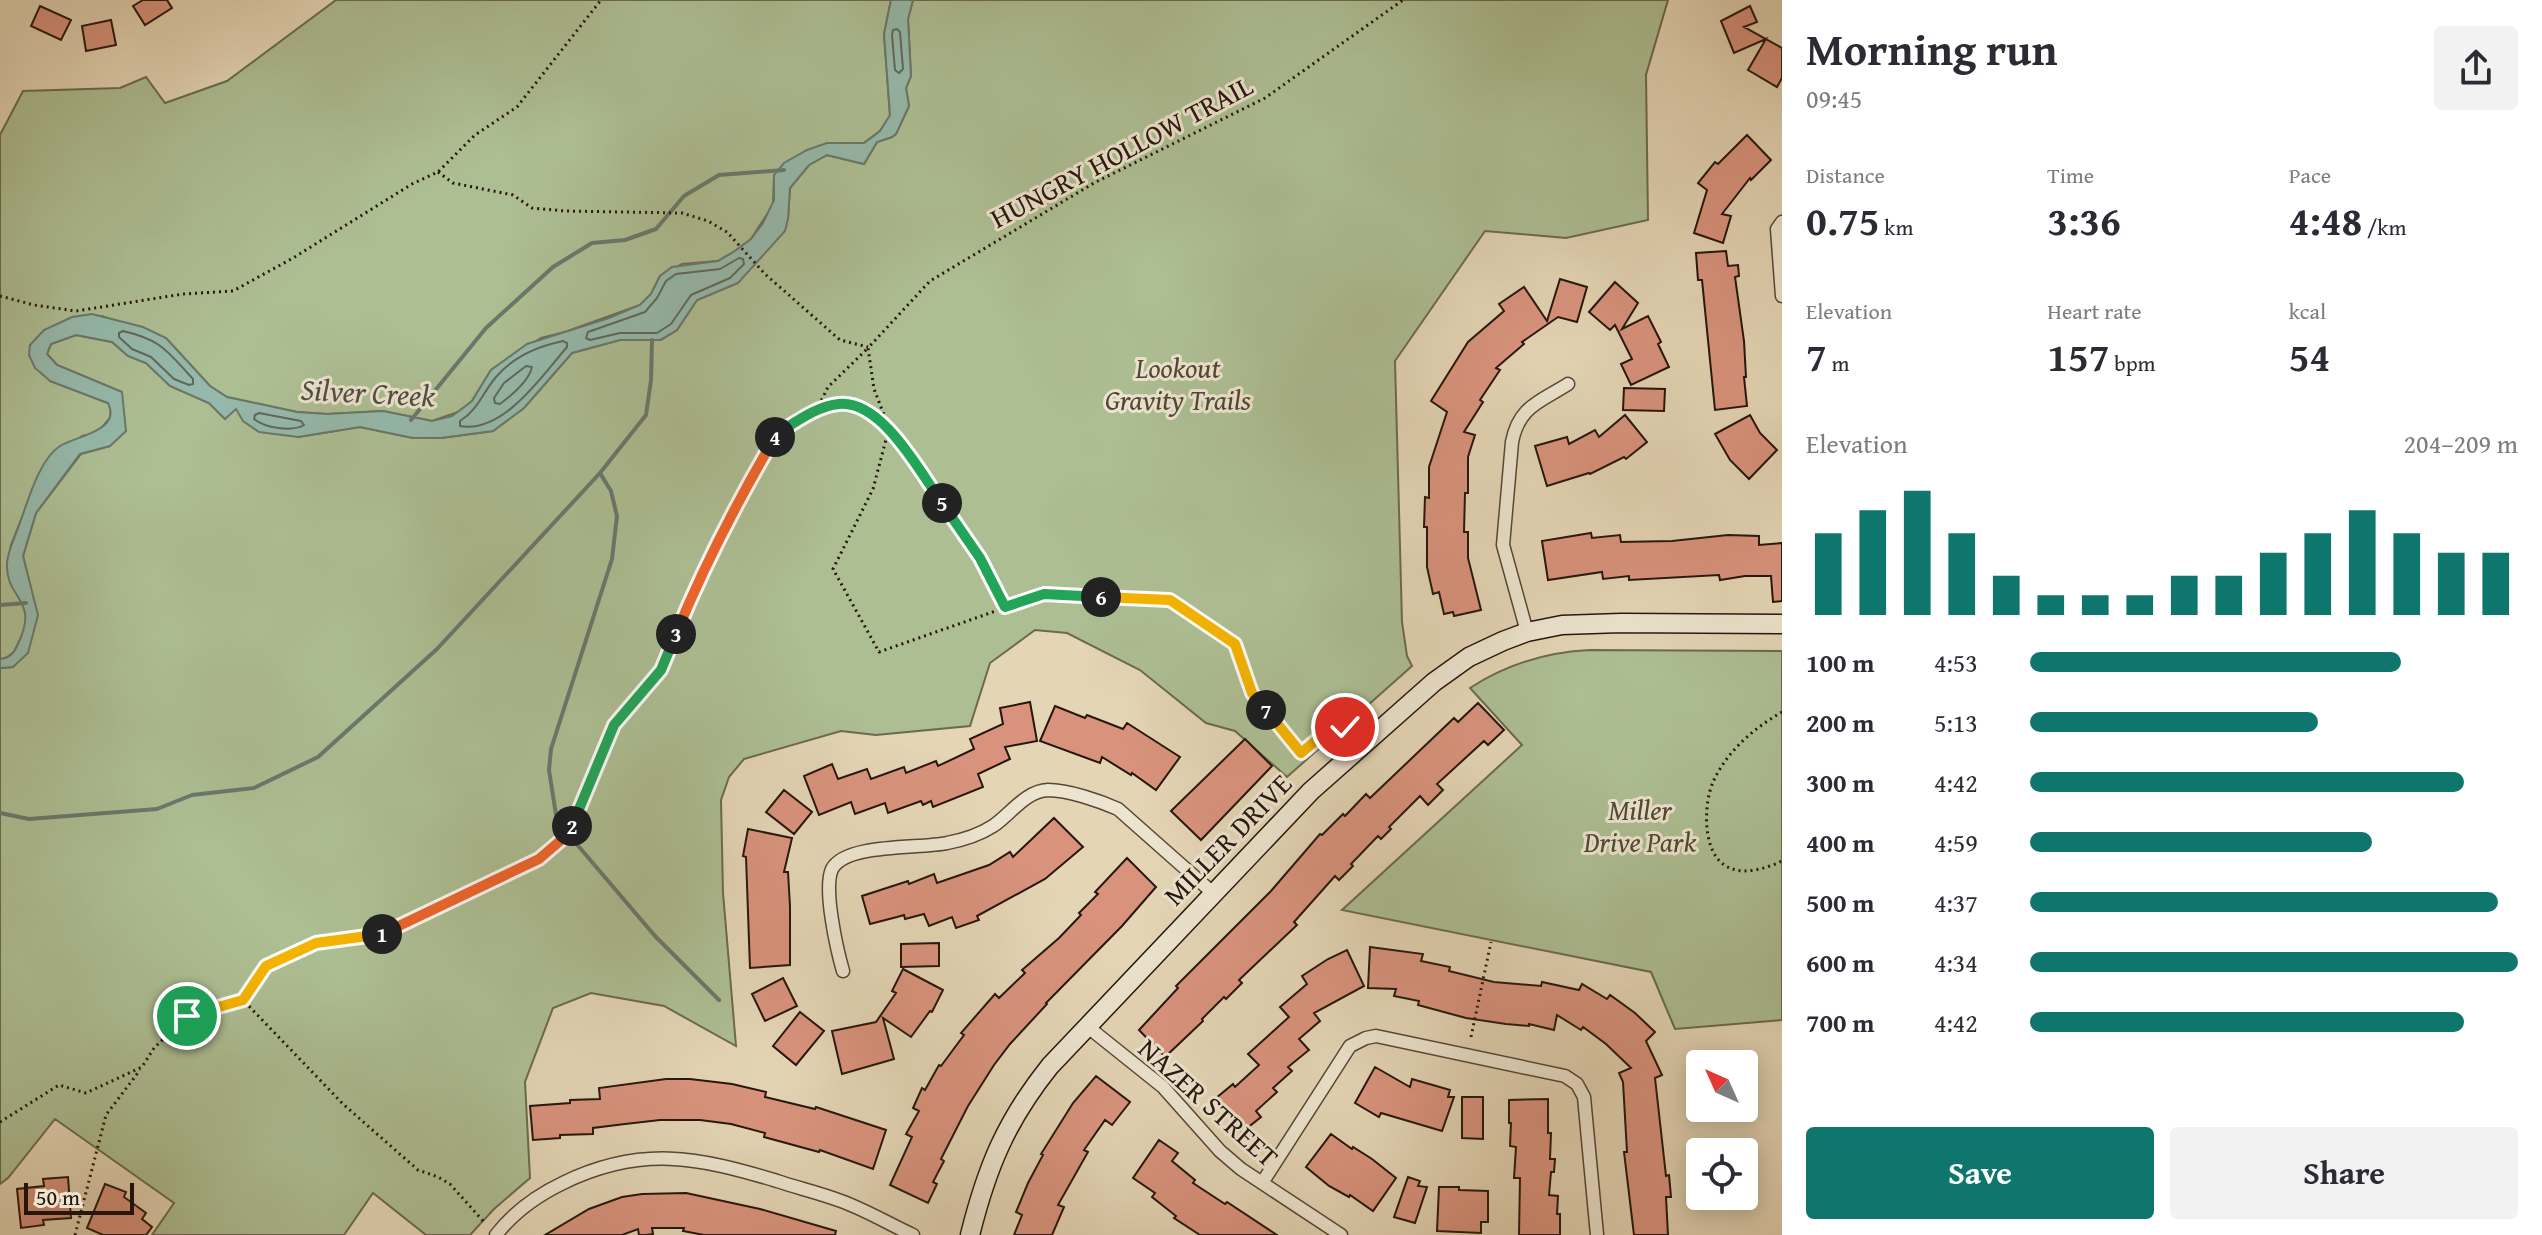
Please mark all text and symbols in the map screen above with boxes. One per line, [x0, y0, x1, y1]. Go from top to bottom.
text: Morning run [1806, 17, 2057, 81]
button: share [2434, 26, 2518, 110]
street label: HUNGRY HOLLOW TRAIL [983, 64, 1260, 238]
text: 09:45 [1806, 79, 1862, 118]
text: Distance [1806, 159, 1885, 191]
text: Time [2047, 159, 2094, 191]
text: Pace [2289, 159, 2331, 191]
text: 0.75 [1806, 191, 1879, 250]
text: 3:36 [2047, 191, 2121, 250]
text: 4:48 [2289, 191, 2362, 250]
text: km [1879, 211, 1913, 243]
text: /km [2362, 211, 2407, 243]
text: Elevation [1806, 295, 1892, 327]
text: Heart rate [2047, 295, 2142, 327]
text: kcal [2289, 295, 2326, 327]
text: 7 [1806, 327, 1827, 386]
text: 157 [2047, 327, 2110, 386]
text: 54 [2289, 327, 2330, 386]
park label: Lookout Gravity Trails [1105, 347, 1251, 420]
text: m [1827, 347, 1850, 379]
text: bpm [2110, 347, 2156, 379]
water label: Silver Creek [300, 367, 437, 418]
pin: 4 [755, 417, 795, 457]
text: 4 [769, 421, 781, 453]
text: Elevation [1806, 424, 1908, 463]
text: 204–209 m [2404, 424, 2518, 463]
pin: 5 [922, 483, 962, 523]
text: 5 [936, 487, 948, 519]
pin: 6 [1081, 577, 1121, 617]
text: 6 [1095, 581, 1107, 613]
pin: 3 [656, 614, 696, 654]
text: 3 [670, 618, 682, 650]
text: 100 m [1806, 643, 1874, 682]
text: 4:53 [1934, 643, 1978, 682]
pin: 7 [1246, 690, 1286, 730]
pin [1311, 693, 1379, 761]
text: 7 [1260, 694, 1272, 726]
text: 200 m [1806, 703, 1874, 742]
text: 5:13 [1934, 703, 1978, 742]
icon: check [1323, 705, 1367, 749]
text: 300 m [1806, 763, 1874, 802]
text: 4:42 [1934, 763, 1978, 802]
street label: MILLER DRIVE [1153, 764, 1301, 914]
park label: Miller Drive Park [1583, 789, 1696, 862]
pin: 2 [552, 806, 592, 846]
text: 2 [566, 810, 578, 842]
text: 400 m [1806, 823, 1874, 862]
text: 4:59 [1934, 823, 1978, 862]
text: 500 m [1806, 883, 1874, 922]
text: 4:37 [1934, 883, 1978, 922]
pin: 1 [362, 914, 402, 954]
text: 1 [376, 918, 388, 950]
text: 600 m [1806, 943, 1874, 982]
text: 4:34 [1934, 943, 1978, 982]
pin [153, 982, 221, 1050]
icon: arrive [165, 994, 209, 1038]
text: 700 m [1806, 1003, 1874, 1042]
text: 4:42 [1934, 1003, 1978, 1042]
street label: NAZER STREET [1130, 1028, 1288, 1176]
north arrow [1686, 1050, 1758, 1122]
map controls [1686, 1050, 1758, 1210]
button: Save [1806, 1127, 2154, 1219]
button: Share [2170, 1127, 2518, 1219]
button: locate [1686, 1138, 1758, 1210]
scale bar [24, 1179, 134, 1215]
text: 50 m [36, 1181, 80, 1213]

